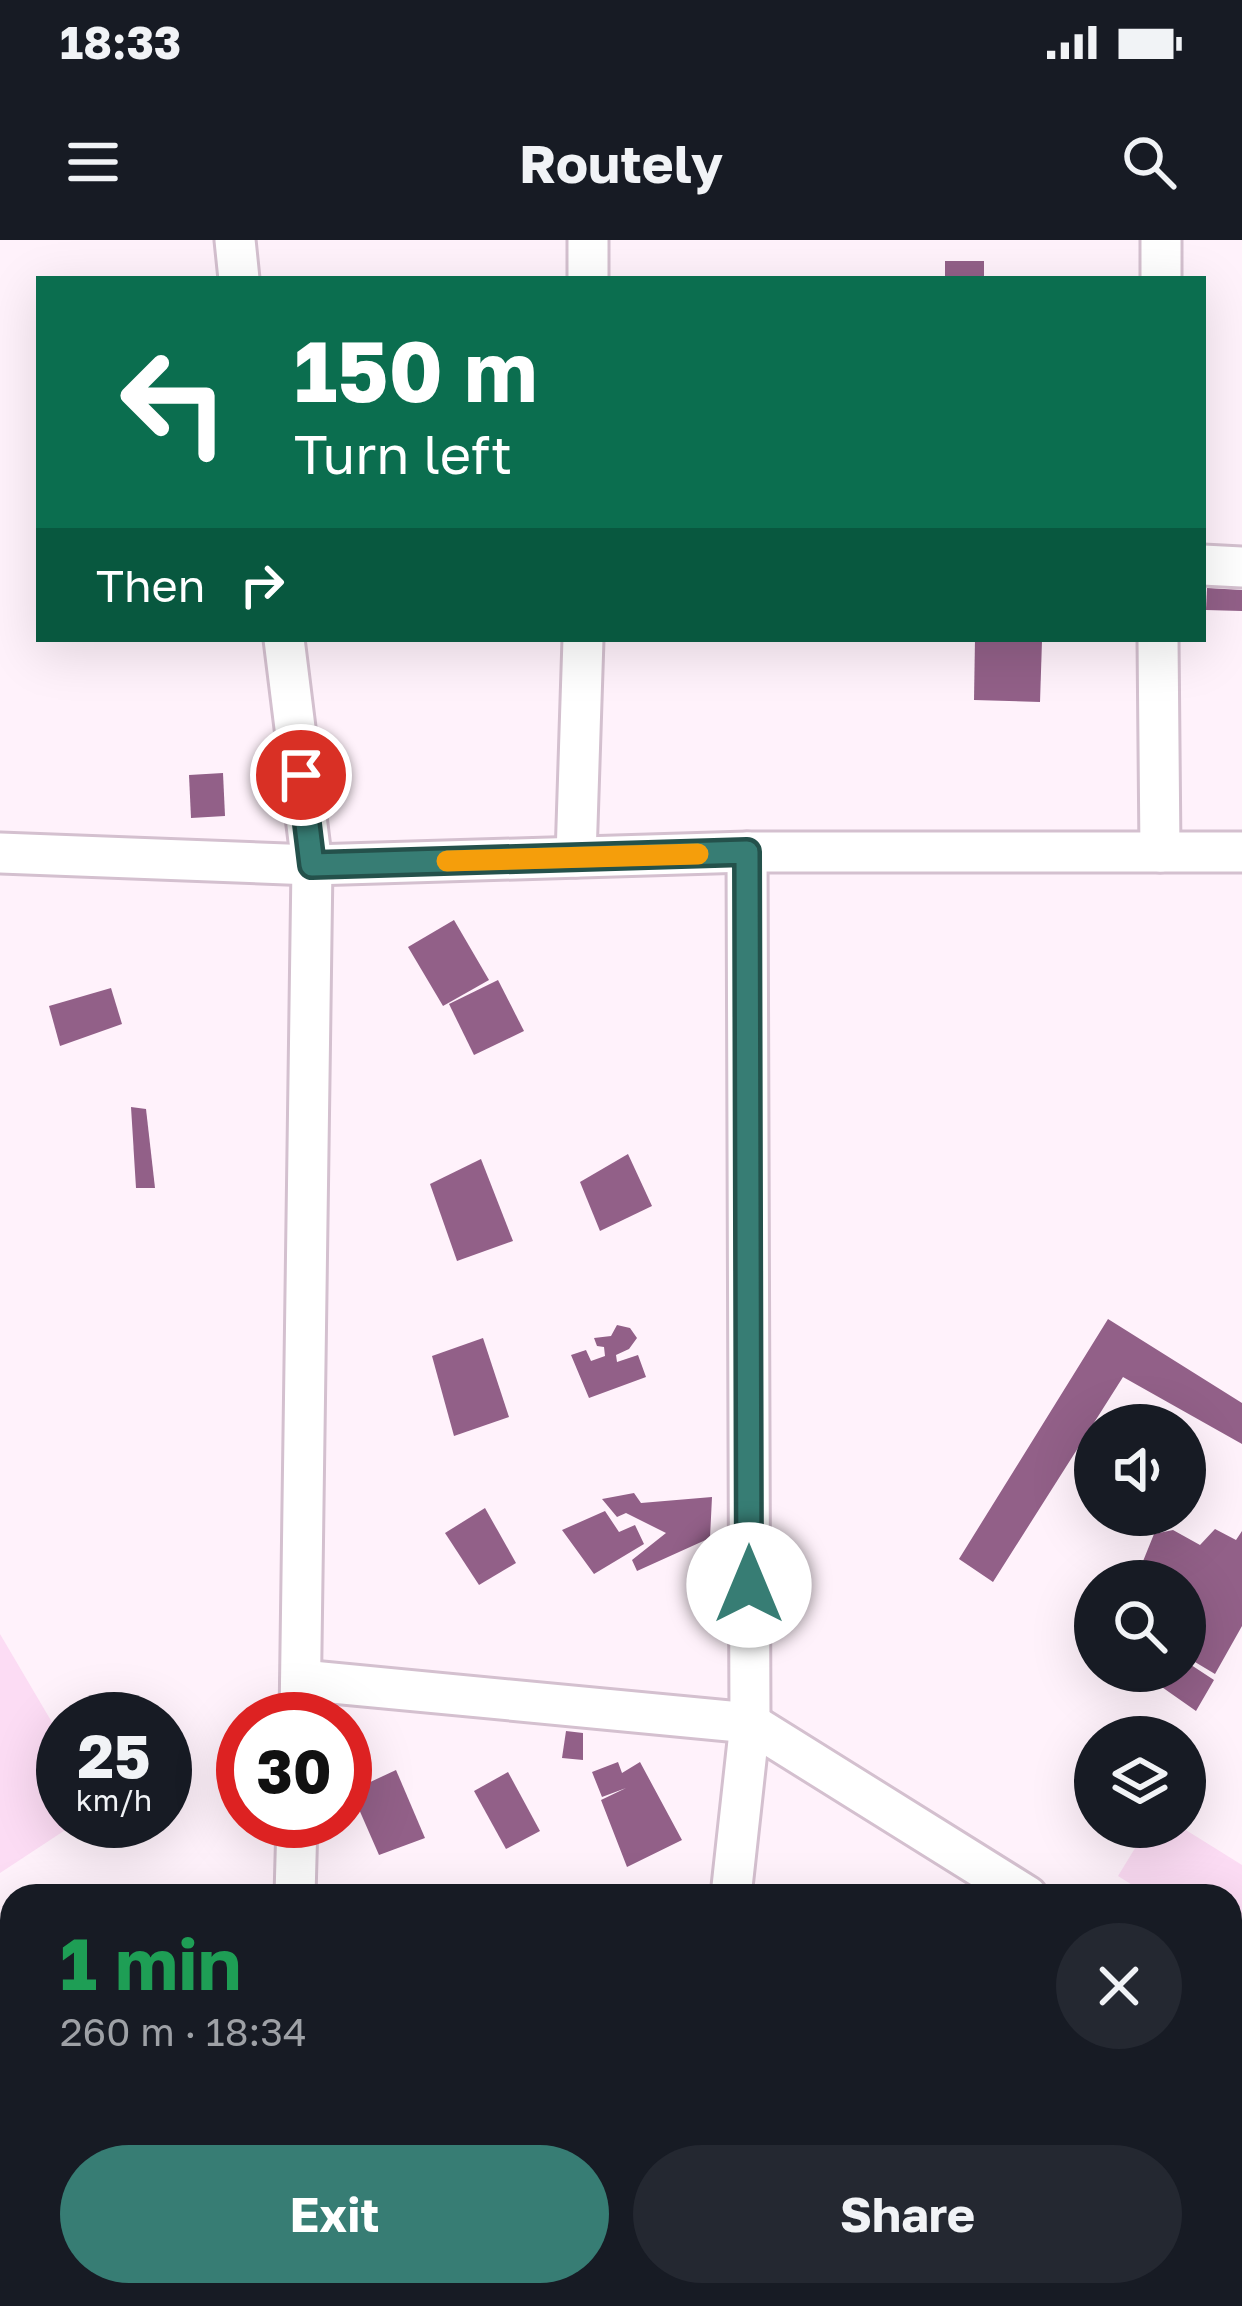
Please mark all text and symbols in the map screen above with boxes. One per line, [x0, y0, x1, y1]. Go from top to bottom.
text: 18:33 [60, 15, 181, 69]
icon: menu [60, 129, 126, 195]
icon: search [1116, 129, 1182, 195]
text: Routely [519, 130, 723, 195]
text: 150 m [294, 320, 538, 420]
icon: left [96, 324, 252, 480]
text: Turn left [294, 421, 512, 486]
icon: right [229, 552, 295, 618]
text: Then [96, 558, 205, 612]
pin [250, 724, 352, 826]
icon: arrive [268, 742, 334, 808]
map controls [1074, 1404, 1206, 1848]
button: sound [1074, 1404, 1206, 1536]
position arrow [686, 1522, 812, 1648]
button: search [1074, 1560, 1206, 1692]
speed limit sign: 30 [216, 1692, 372, 1848]
button: layers [1074, 1716, 1206, 1848]
text: 25 [77, 1719, 151, 1791]
text: km/h [76, 1782, 152, 1818]
text: 1 min [60, 1919, 241, 2006]
button: close [1056, 1923, 1182, 2049]
text: 260 m · 18:34 [60, 2008, 307, 2055]
button: Exit [60, 2145, 609, 2283]
button: Share [633, 2145, 1182, 2283]

